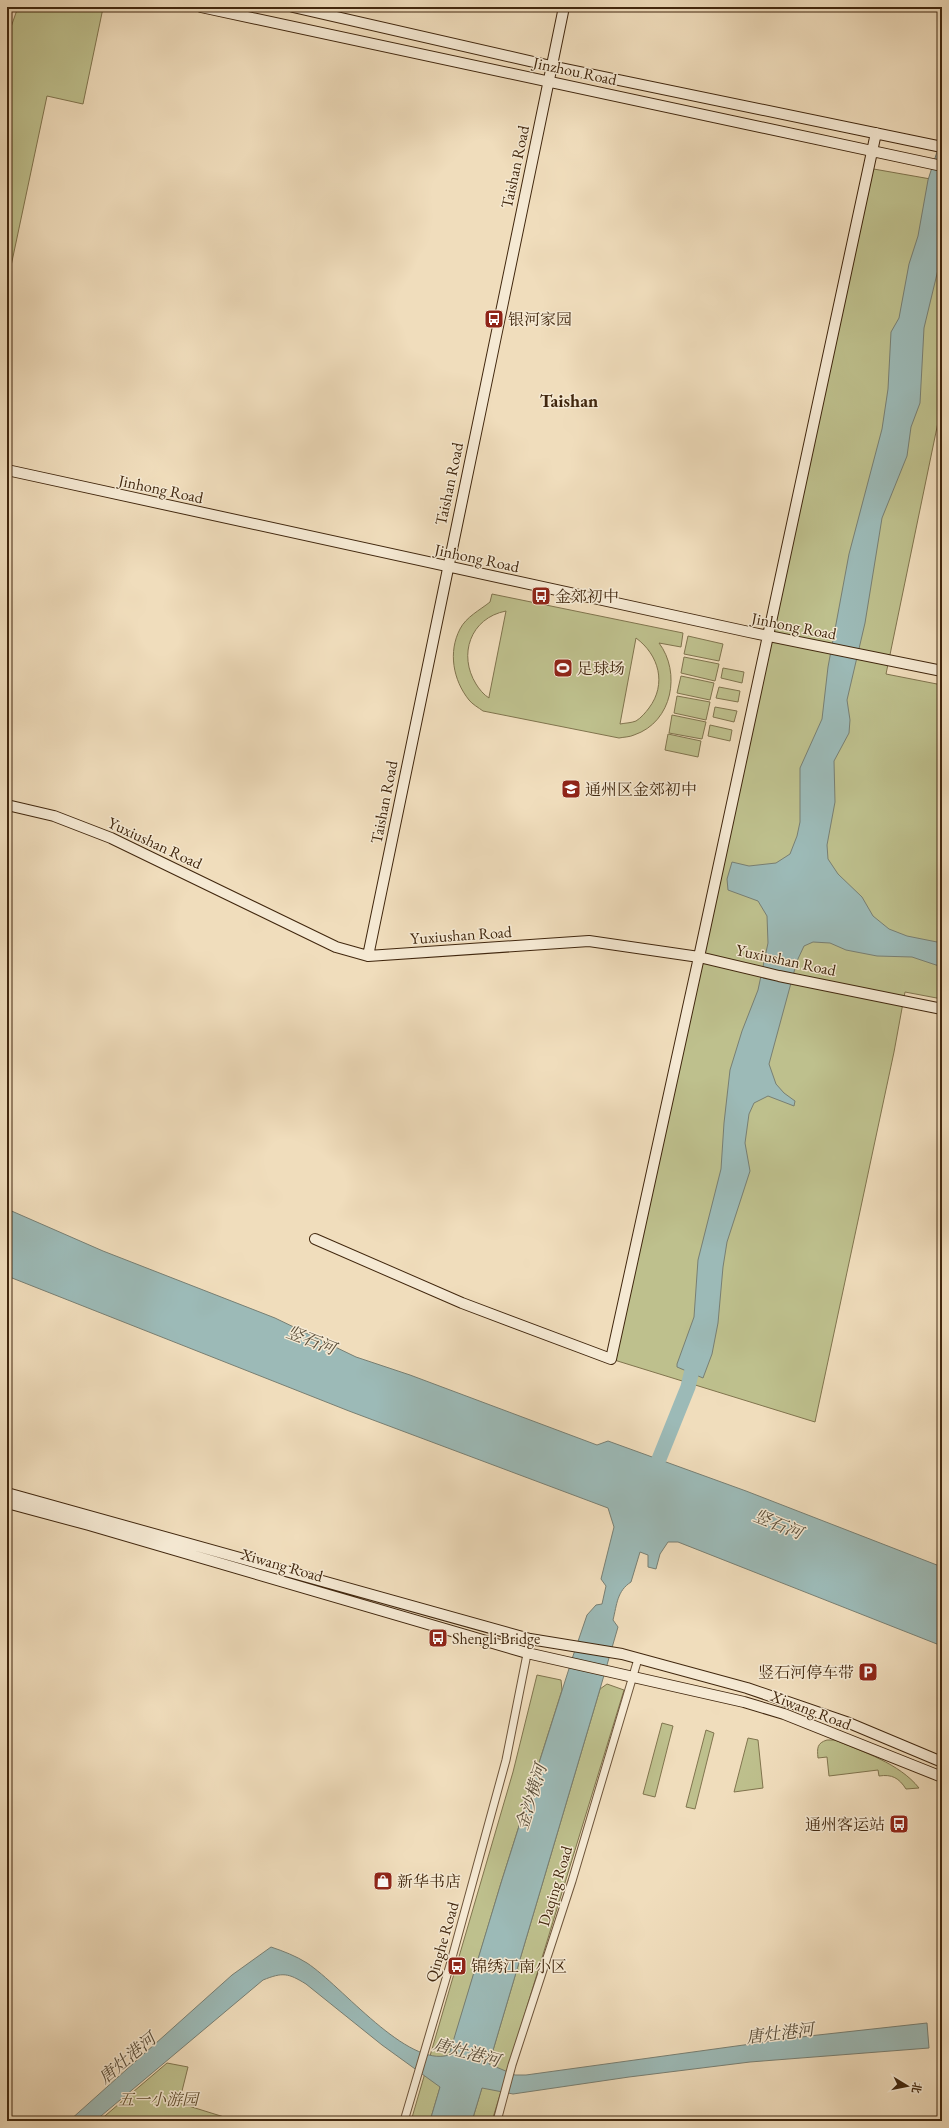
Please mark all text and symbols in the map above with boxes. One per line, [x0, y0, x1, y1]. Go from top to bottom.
street label: Jinzhou Road [529, 51, 620, 90]
street label: Taishan Road [496, 123, 534, 210]
bus stop icon: 银河家园 [483, 308, 505, 330]
place label: 银河家园 [508, 309, 572, 330]
district label: Taishan [540, 389, 598, 412]
street label: Taishan Road [430, 440, 468, 527]
street label: Jinhong Road [115, 469, 206, 508]
street label: Jinhong Road [431, 538, 522, 577]
bus stop icon: 金郊初中 [530, 585, 552, 607]
place label: 金郊初中 [555, 586, 619, 607]
street label: Jinhong Road [748, 607, 839, 645]
sports icon: 足球场 [552, 657, 574, 679]
place label: 足球场 [577, 658, 625, 679]
street label: Taishan Road [366, 758, 403, 845]
school or university icon: 通州区金郊初中 [560, 778, 582, 800]
place label: 通州区金郊初中 [585, 779, 697, 800]
street label: Yuxiushan Road [104, 812, 206, 874]
street label: Yuxiushan Road [409, 921, 513, 949]
street label: Yuxiushan Road [734, 939, 839, 981]
water label: 竖石河 [283, 1321, 342, 1360]
water label: 竖石河 [750, 1504, 809, 1545]
street label: Xiwang Road [238, 1543, 326, 1587]
bus stop icon: Shengli Bridge [427, 1627, 449, 1649]
place label: Shengli Bridge [452, 1628, 540, 1649]
parking icon: 竖石河停车带 [857, 1661, 879, 1683]
place label: 竖石河停车带 [758, 1662, 854, 1683]
street label: Xiwang Road [767, 1685, 855, 1735]
water label: 金沙横河 [511, 1758, 552, 1833]
bus stop icon: 通州客运站 [888, 1813, 910, 1835]
place label: 通州客运站 [805, 1814, 885, 1835]
street label: Daqing Road [533, 1842, 577, 1929]
shop icon: 新华书店 [372, 1870, 394, 1892]
place label: 新华书店 [397, 1871, 461, 1892]
street label: Qinghe Road [421, 1898, 464, 1985]
bus stop icon: 锦绣江南小区 [446, 1955, 468, 1977]
place label: 锦绣江南小区 [471, 1956, 567, 1977]
water label: 唐灶港河 [745, 2018, 818, 2048]
water label: 唐灶港河 [94, 2026, 162, 2088]
water label: 唐灶港河 [431, 2033, 506, 2072]
north arrow [887, 2066, 927, 2106]
text: 北 [909, 2081, 925, 2094]
park label: 五一小游园 [118, 2089, 201, 2110]

